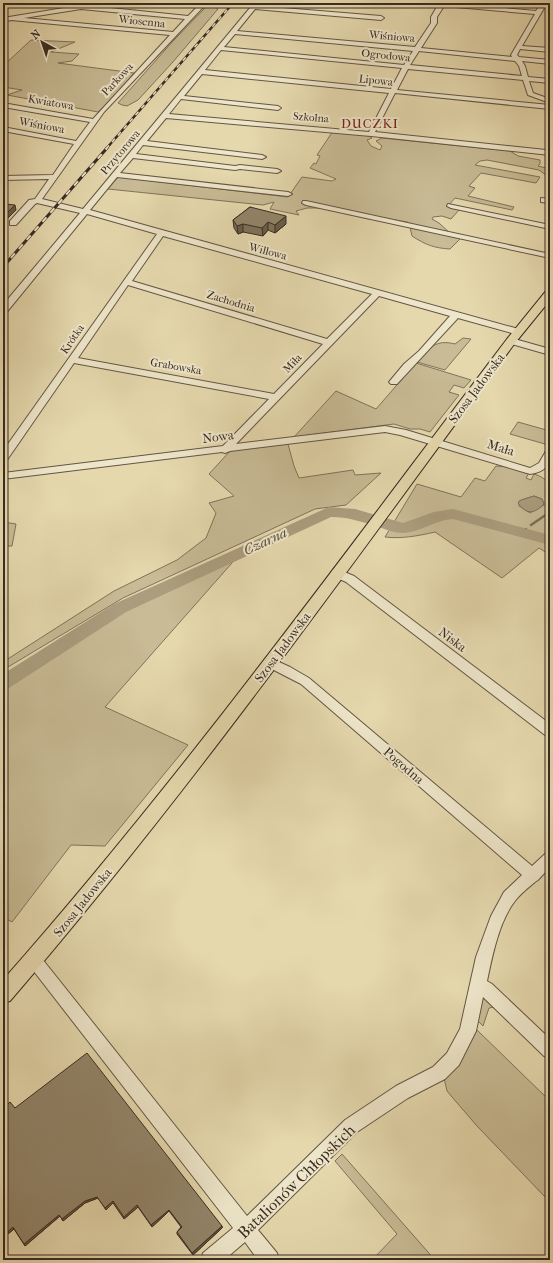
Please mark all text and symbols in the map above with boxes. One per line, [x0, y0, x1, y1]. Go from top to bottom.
street label: Wiosenna [117, 12, 167, 31]
north arrow [22, 22, 62, 62]
text: N [29, 27, 44, 42]
street label: Wiśniowa [367, 28, 416, 45]
street label: Ogrodowa [361, 46, 412, 65]
street label: Parkowa [99, 60, 136, 98]
street label: Lipowa [358, 72, 395, 89]
street label: Kwiatowa [27, 92, 76, 113]
street label: Szkolna [292, 109, 330, 126]
street label: Wiśniowa [17, 115, 67, 136]
district label: DUCZKI [341, 116, 399, 131]
street label: Przytorowa [98, 127, 143, 177]
street label: Willowa [247, 240, 289, 263]
street label: Zachodnia [205, 288, 257, 315]
street label: Krótka [58, 321, 87, 357]
street label: Miła [280, 350, 305, 376]
street label: Szosa Jadowska [445, 350, 508, 426]
street label: Grabowska [149, 356, 203, 378]
street label: Nowa [202, 427, 236, 446]
street label: Mała [485, 436, 517, 459]
water label: Czarna [241, 524, 290, 559]
street label: Szosa Jadowska [251, 609, 314, 685]
street label: Niska [436, 624, 470, 655]
street label: Pogodna [381, 744, 428, 788]
street label: Szosa Jadowska [50, 864, 115, 940]
street label: Batalionów Chłopskich [234, 1120, 359, 1242]

